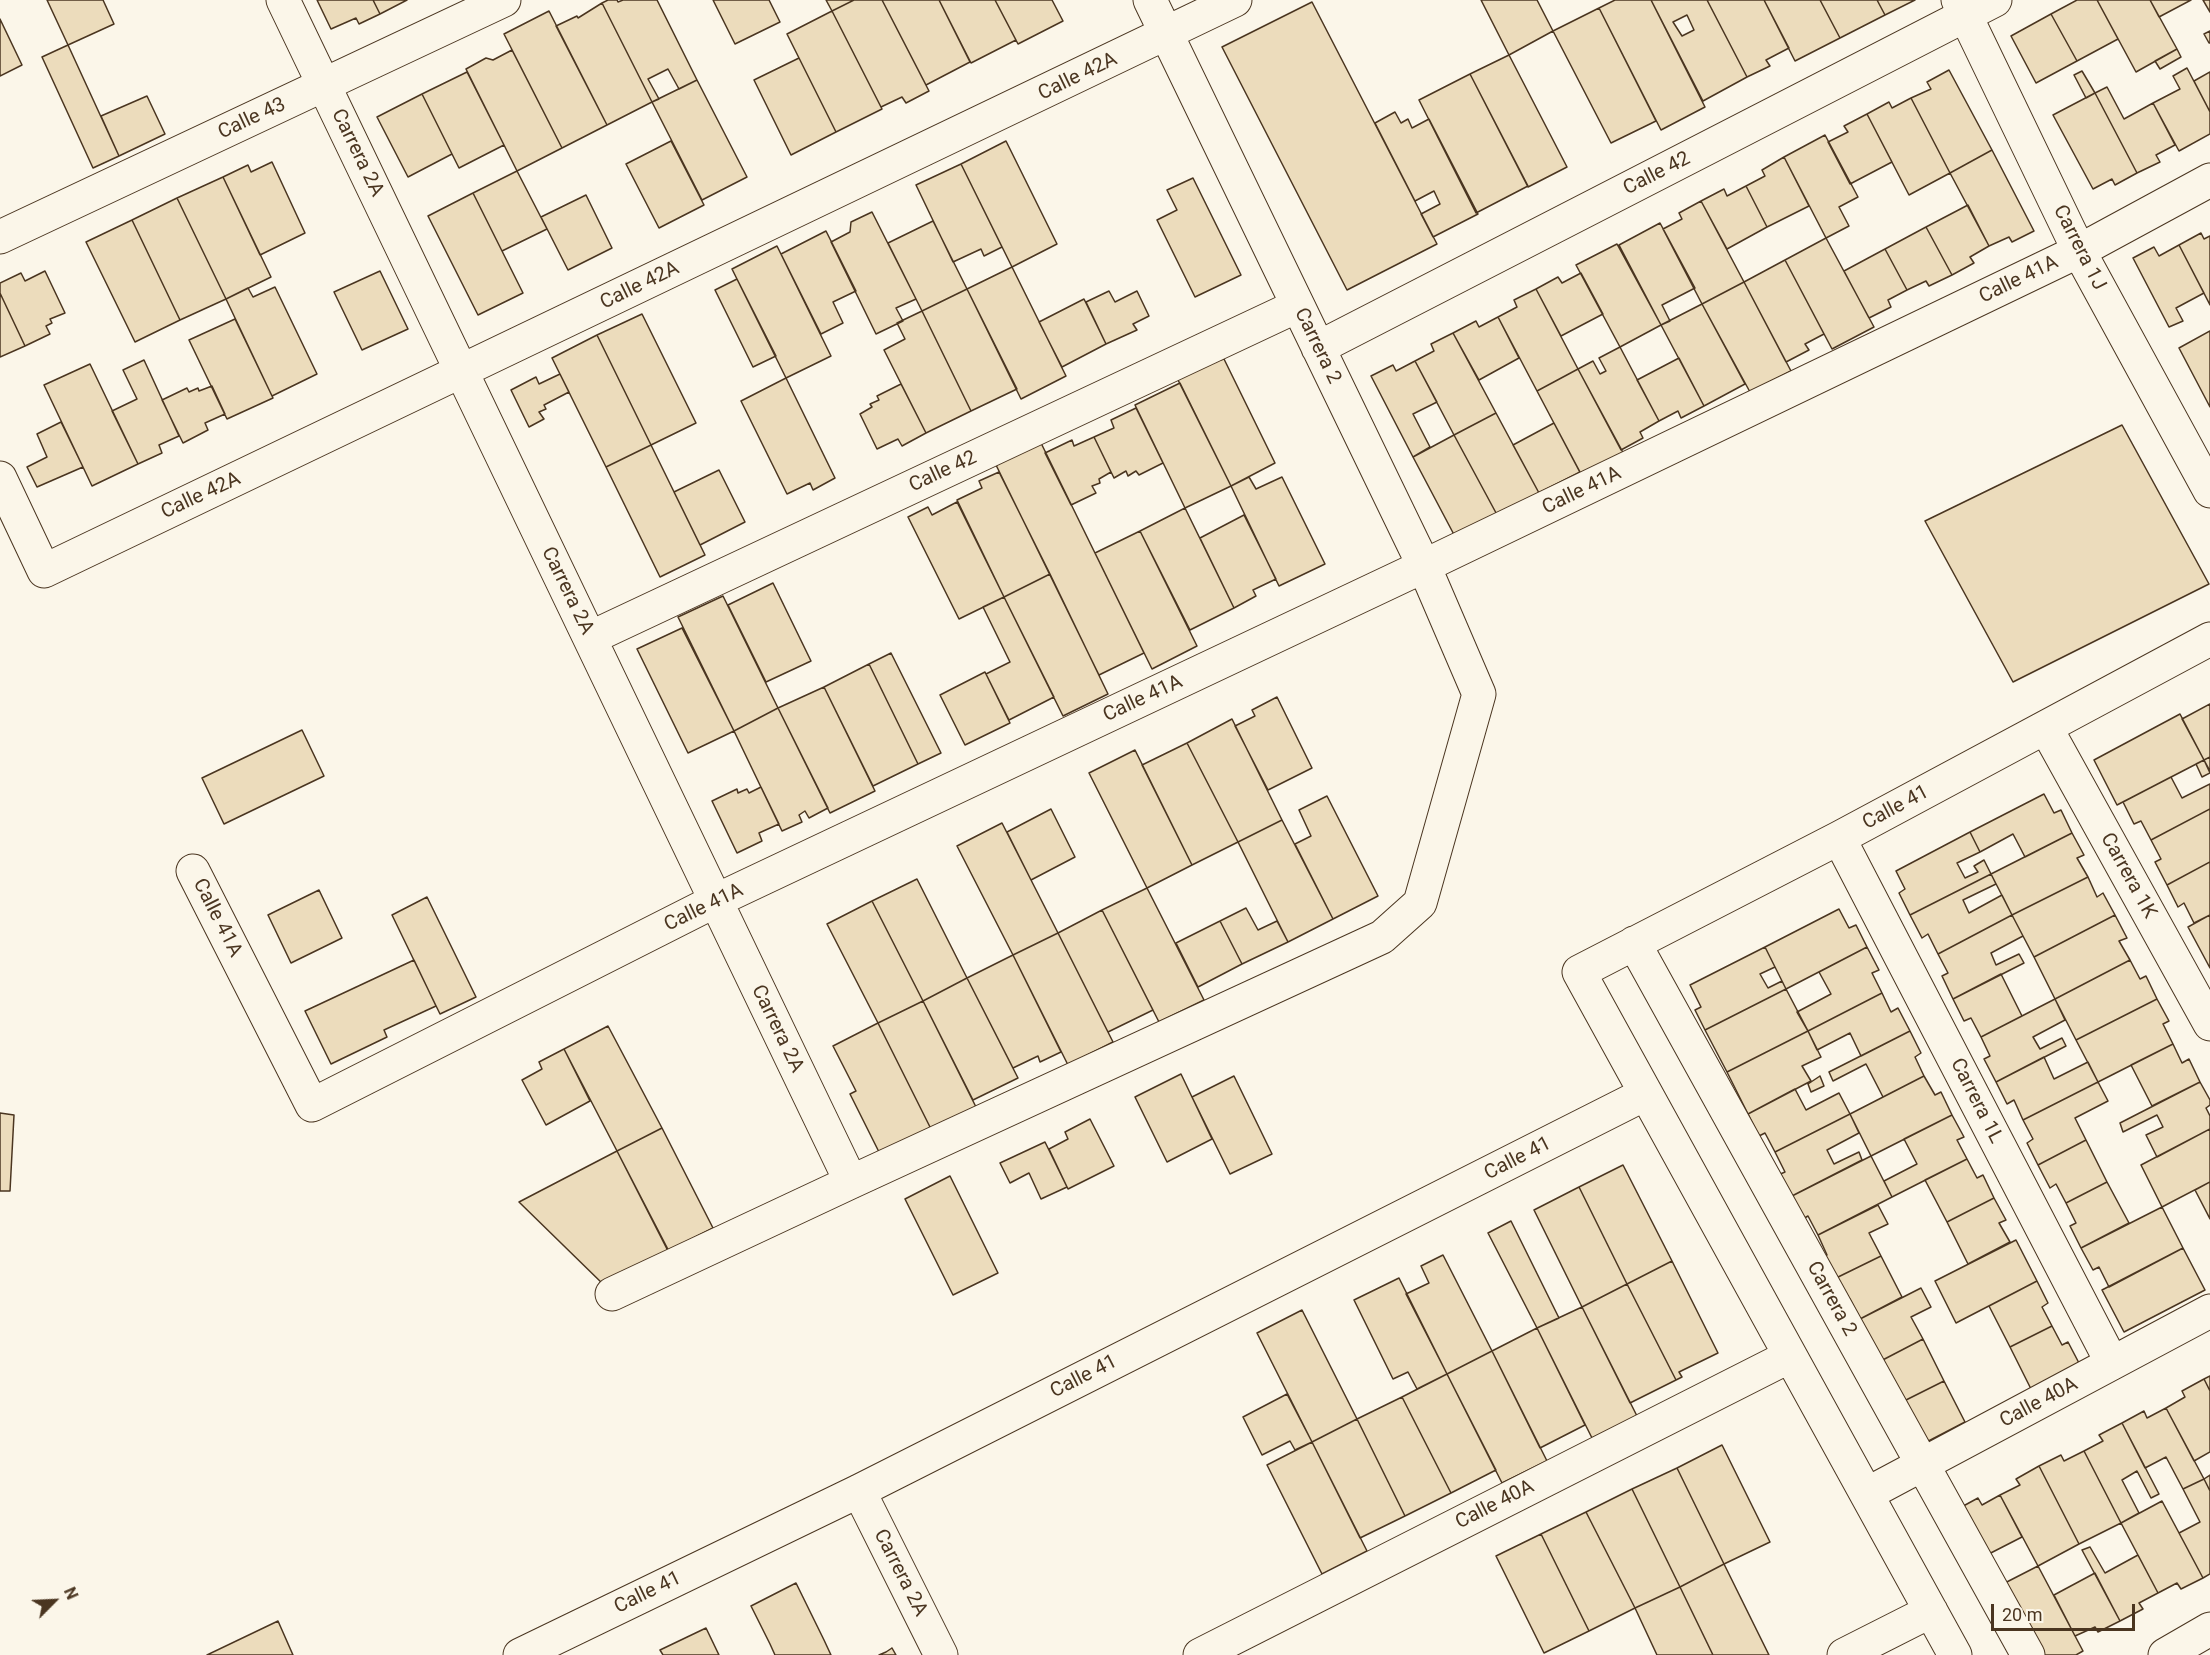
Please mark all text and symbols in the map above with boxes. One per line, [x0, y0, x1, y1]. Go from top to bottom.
street label: Calle 42A [1035, 48, 1121, 106]
street label: Calle 43 [214, 93, 290, 145]
street label: Carrera 2A [326, 105, 388, 201]
street label: Calle 42 [1620, 147, 1694, 201]
street label: Carrera 1J [2047, 201, 2111, 295]
street label: Calle 41A [1976, 251, 2062, 309]
street label: Calle 42A [597, 257, 683, 315]
street label: Carrera 2 [1288, 304, 1346, 388]
street label: Calle 42 [905, 446, 981, 498]
street label: Calle 41A [1539, 462, 1625, 520]
street label: Calle 42A [158, 467, 244, 525]
street label: Carrera 2A [536, 543, 598, 639]
street label: Calle 41A [1100, 670, 1186, 728]
street label: Calle 41 [1859, 781, 1933, 835]
street label: Carrera 1K [2095, 829, 2161, 923]
street label: Calle 41A [187, 875, 247, 961]
street label: Calle 41A [661, 879, 747, 937]
street label: Carrera 2A [746, 981, 808, 1077]
street label: Carrera 1L [1944, 1055, 2008, 1147]
street label: Calle 41 [1481, 1132, 1555, 1186]
street label: Carrera 2 [1801, 1258, 1861, 1340]
street label: Calle 41 [1047, 1350, 1121, 1404]
street label: Calle 40A [1996, 1373, 2082, 1433]
street label: Calle 40A [1452, 1475, 1538, 1535]
street label: Carrera 2A [868, 1526, 932, 1620]
street label: Calle 41 [611, 1567, 685, 1619]
north arrow [24, 1571, 84, 1631]
text: N [60, 1584, 82, 1602]
scale bar [1994, 1592, 2138, 1630]
text: 20 m [2002, 1604, 2042, 1625]

